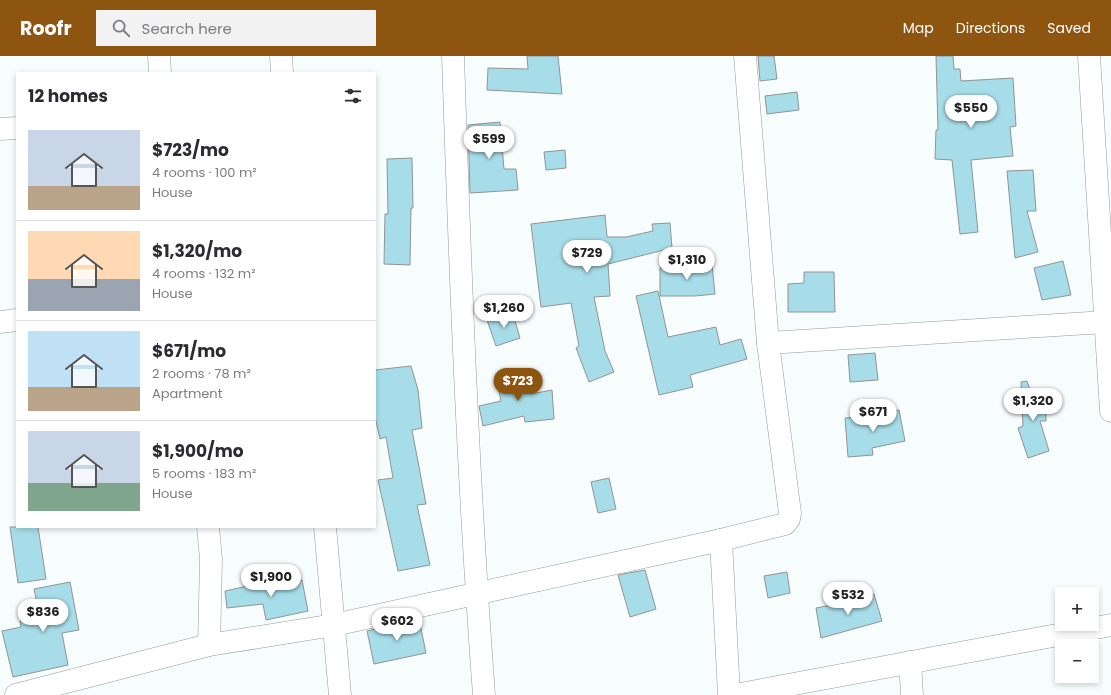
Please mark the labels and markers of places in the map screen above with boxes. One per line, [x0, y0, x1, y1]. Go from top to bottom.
pin: $550 [947, 95, 995, 129]
pin: $599 [465, 126, 513, 160]
pin: $729 [563, 240, 611, 274]
pin: $1,310 [654, 247, 720, 281]
pin: $1,260 [471, 295, 537, 329]
pin: $723 [494, 368, 542, 402]
pin: $1,320 [1000, 388, 1066, 422]
pin: $671 [849, 399, 897, 433]
pin: $1,900 [238, 564, 304, 598]
pin: $532 [824, 582, 872, 616]
pin: $836 [19, 599, 67, 633]
pin: $602 [373, 608, 421, 642]

